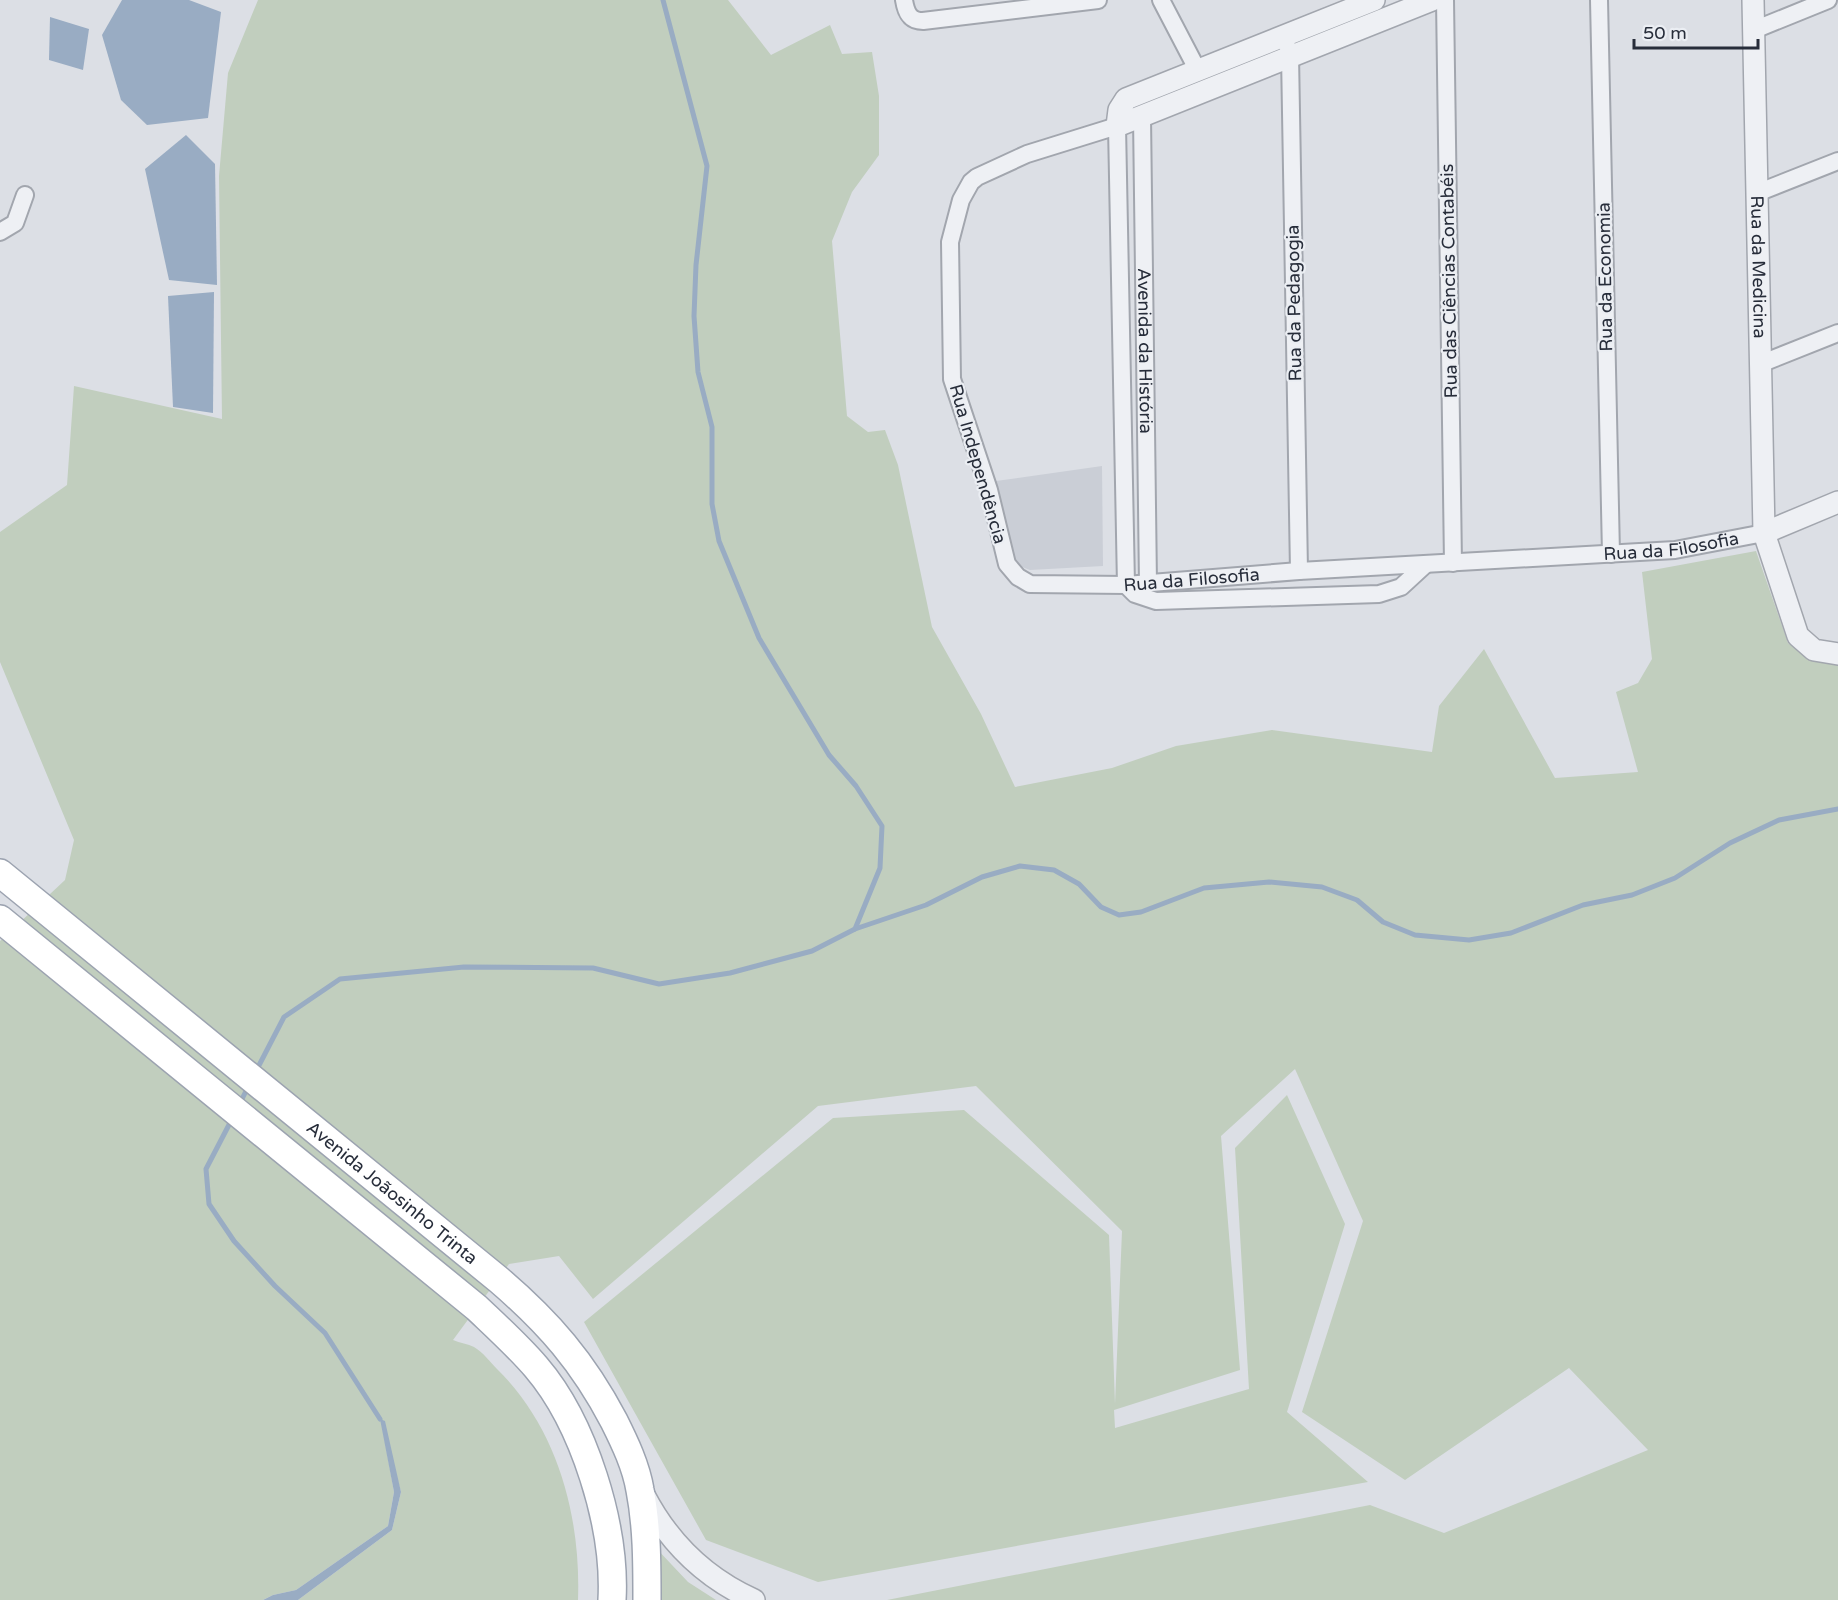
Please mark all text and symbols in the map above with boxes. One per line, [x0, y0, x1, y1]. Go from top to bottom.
scale bar [1634, 12, 1758, 50]
text: 50 m [1643, 22, 1687, 44]
street label: Rua das Ciências Contabéis [1436, 164, 1462, 398]
street label: Rua da Medicina [1746, 195, 1771, 339]
street label: Rua da Economia [1593, 202, 1617, 352]
street label: Rua da Pedagogia [1282, 225, 1306, 381]
street label: Avenida da História [1133, 268, 1157, 434]
street label: Rua Independência [945, 382, 1011, 546]
street label: Rua da Filosofia [1603, 527, 1741, 565]
street label: Rua da Filosofia [1123, 563, 1260, 596]
street label: Avenida Joãosinho Trinta [302, 1117, 482, 1269]

